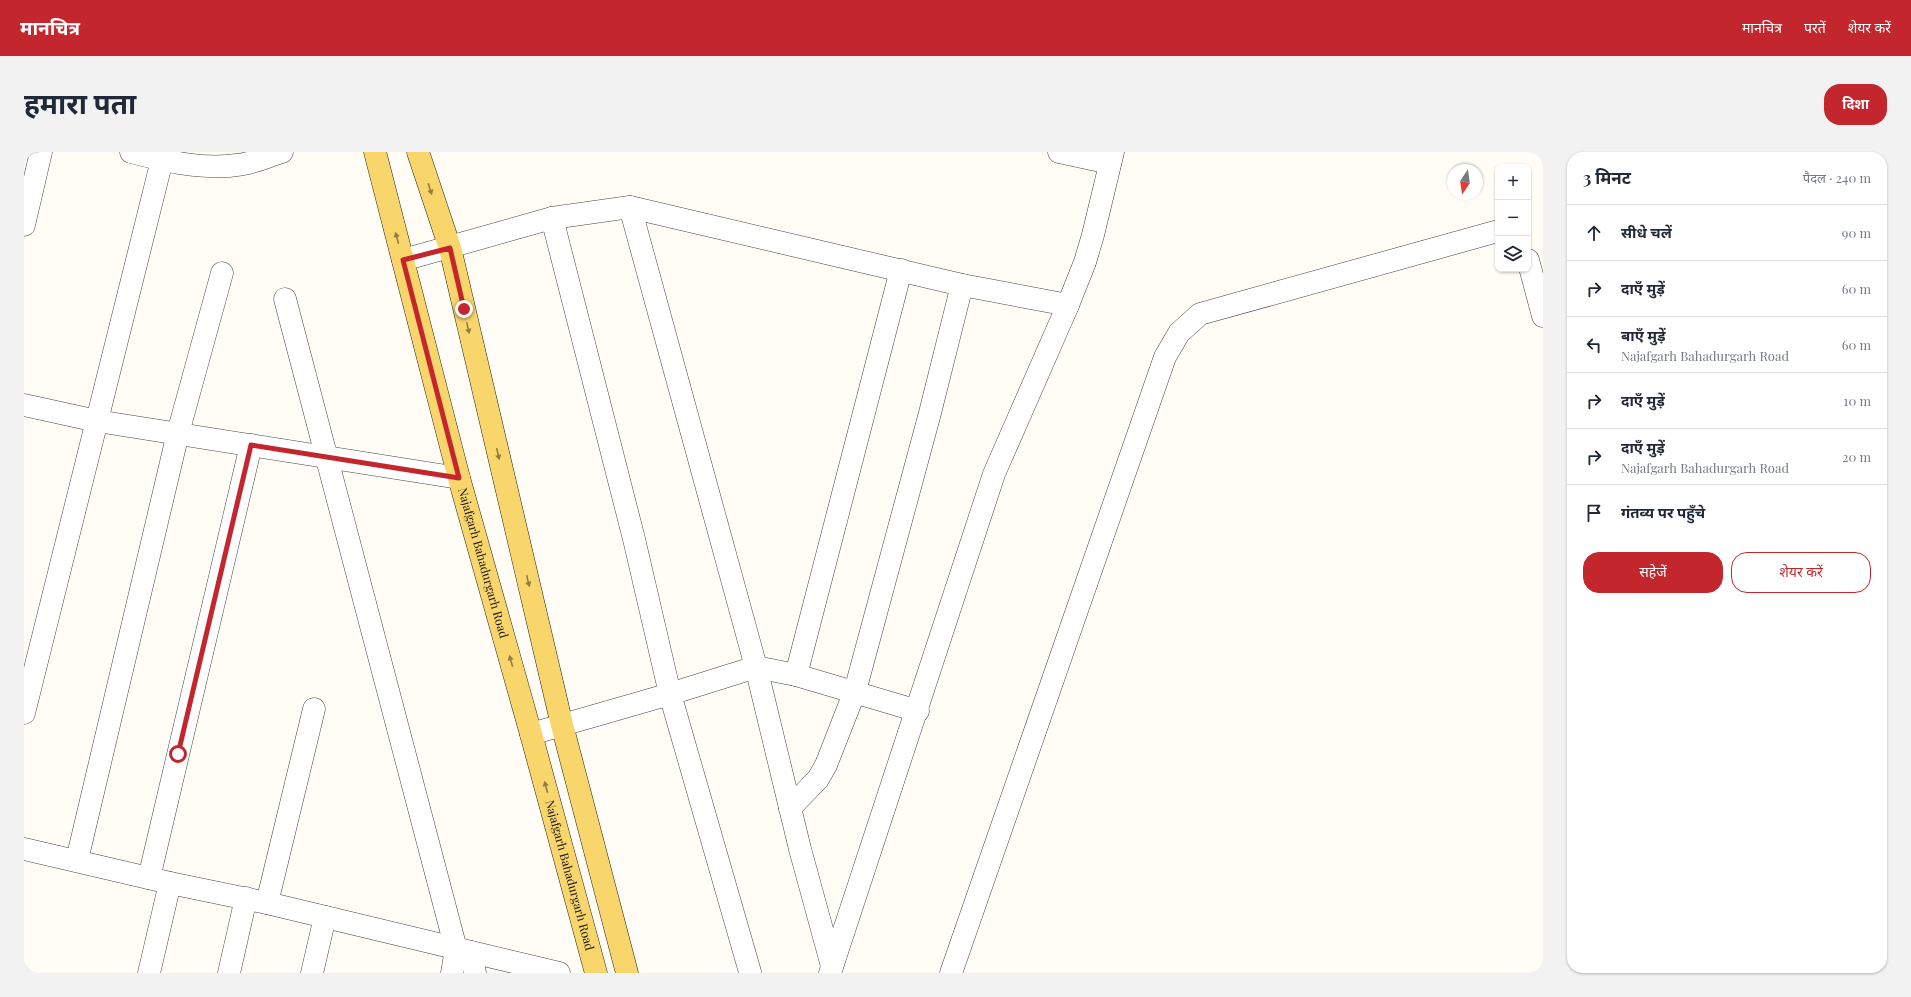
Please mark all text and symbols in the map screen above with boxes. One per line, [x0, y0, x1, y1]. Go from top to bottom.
text: मानचित्र [20, 14, 80, 40]
text: मानचित्र [1742, 18, 1782, 37]
text: परतें [1804, 18, 1826, 37]
text: शेयर करें [1848, 18, 1891, 37]
text: हमारा पता [24, 84, 136, 121]
button: दिशा [1824, 84, 1887, 125]
north arrow [1447, 164, 1483, 200]
map controls [1495, 164, 1531, 272]
button: + [1495, 164, 1531, 200]
text: 3 मिनट [1583, 166, 1631, 188]
text: पैदल · 240 m [1803, 169, 1871, 186]
one-way arrow [428, 183, 434, 195]
button: − [1495, 200, 1531, 236]
icon: ahead [1583, 222, 1605, 244]
text: सीधे चलें [1621, 222, 1672, 242]
text: 90 m [1842, 224, 1871, 241]
one-way arrow [394, 232, 400, 245]
button: layers [1495, 236, 1531, 272]
icon: right [1583, 278, 1605, 300]
text: दाएँ मुड़ें [1621, 278, 1665, 298]
text: 60 m [1842, 280, 1871, 297]
route end [455, 300, 473, 318]
one-way arrow [466, 322, 472, 334]
text: बाएँ मुड़ें [1621, 325, 1666, 345]
icon: left [1583, 334, 1605, 356]
text: 60 m [1842, 336, 1871, 353]
text: Najafgarh Bahadurgarh Road [1621, 347, 1789, 364]
icon: right [1583, 390, 1605, 412]
text: दाएँ मुड़ें [1621, 390, 1665, 410]
text: 10 m [1844, 392, 1871, 409]
text: दाएँ मुड़ें [1621, 437, 1665, 457]
icon: right [1583, 446, 1605, 468]
one-way arrow [496, 448, 502, 461]
text: 20 m [1842, 448, 1871, 465]
text: Najafgarh Bahadurgarh Road [1621, 459, 1789, 476]
street label: Najafgarh Bahadurgarh Road [455, 486, 513, 640]
icon: arrive [1583, 502, 1605, 524]
text: गंतव्य पर पहुँचे [1621, 502, 1705, 522]
button: सहेजें [1583, 552, 1723, 593]
button: शेयर करें [1731, 552, 1871, 593]
one-way arrow [525, 575, 531, 587]
one-way arrow [508, 655, 514, 667]
route start [169, 745, 187, 763]
one-way arrow [542, 780, 548, 793]
street label: Najafgarh Bahadurgarh Road [542, 798, 598, 952]

